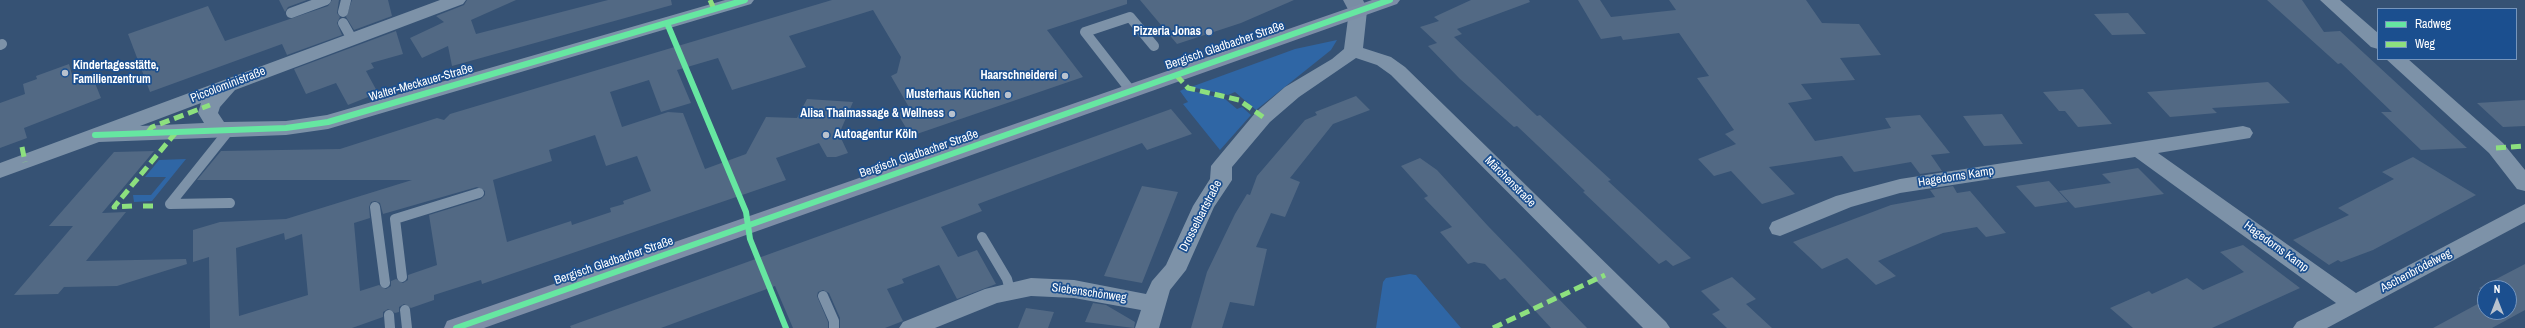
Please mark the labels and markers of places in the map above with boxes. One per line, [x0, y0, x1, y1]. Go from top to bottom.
place label: Pizzeria Jonas [1133, 25, 1201, 39]
marker: Pizzeria Jonas [1204, 27, 1214, 37]
place label: Kindertagesstätte, Familienzentrum [73, 59, 159, 87]
marker: Kindertagesstätte, Familienzentrum [60, 68, 70, 78]
place label: Haarschneiderei [980, 69, 1057, 83]
marker: Haarschneiderei [1060, 71, 1070, 81]
place label: Musterhaus Küchen [906, 88, 1000, 102]
marker: Musterhaus Küchen [1003, 90, 1013, 100]
place label: Alisa Thaimassage & Wellness [800, 107, 944, 121]
marker: Alisa Thaimassage & Wellness [947, 109, 957, 119]
place label: Autoagentur Köln [834, 128, 917, 142]
marker: Autoagentur Köln [821, 130, 831, 140]

